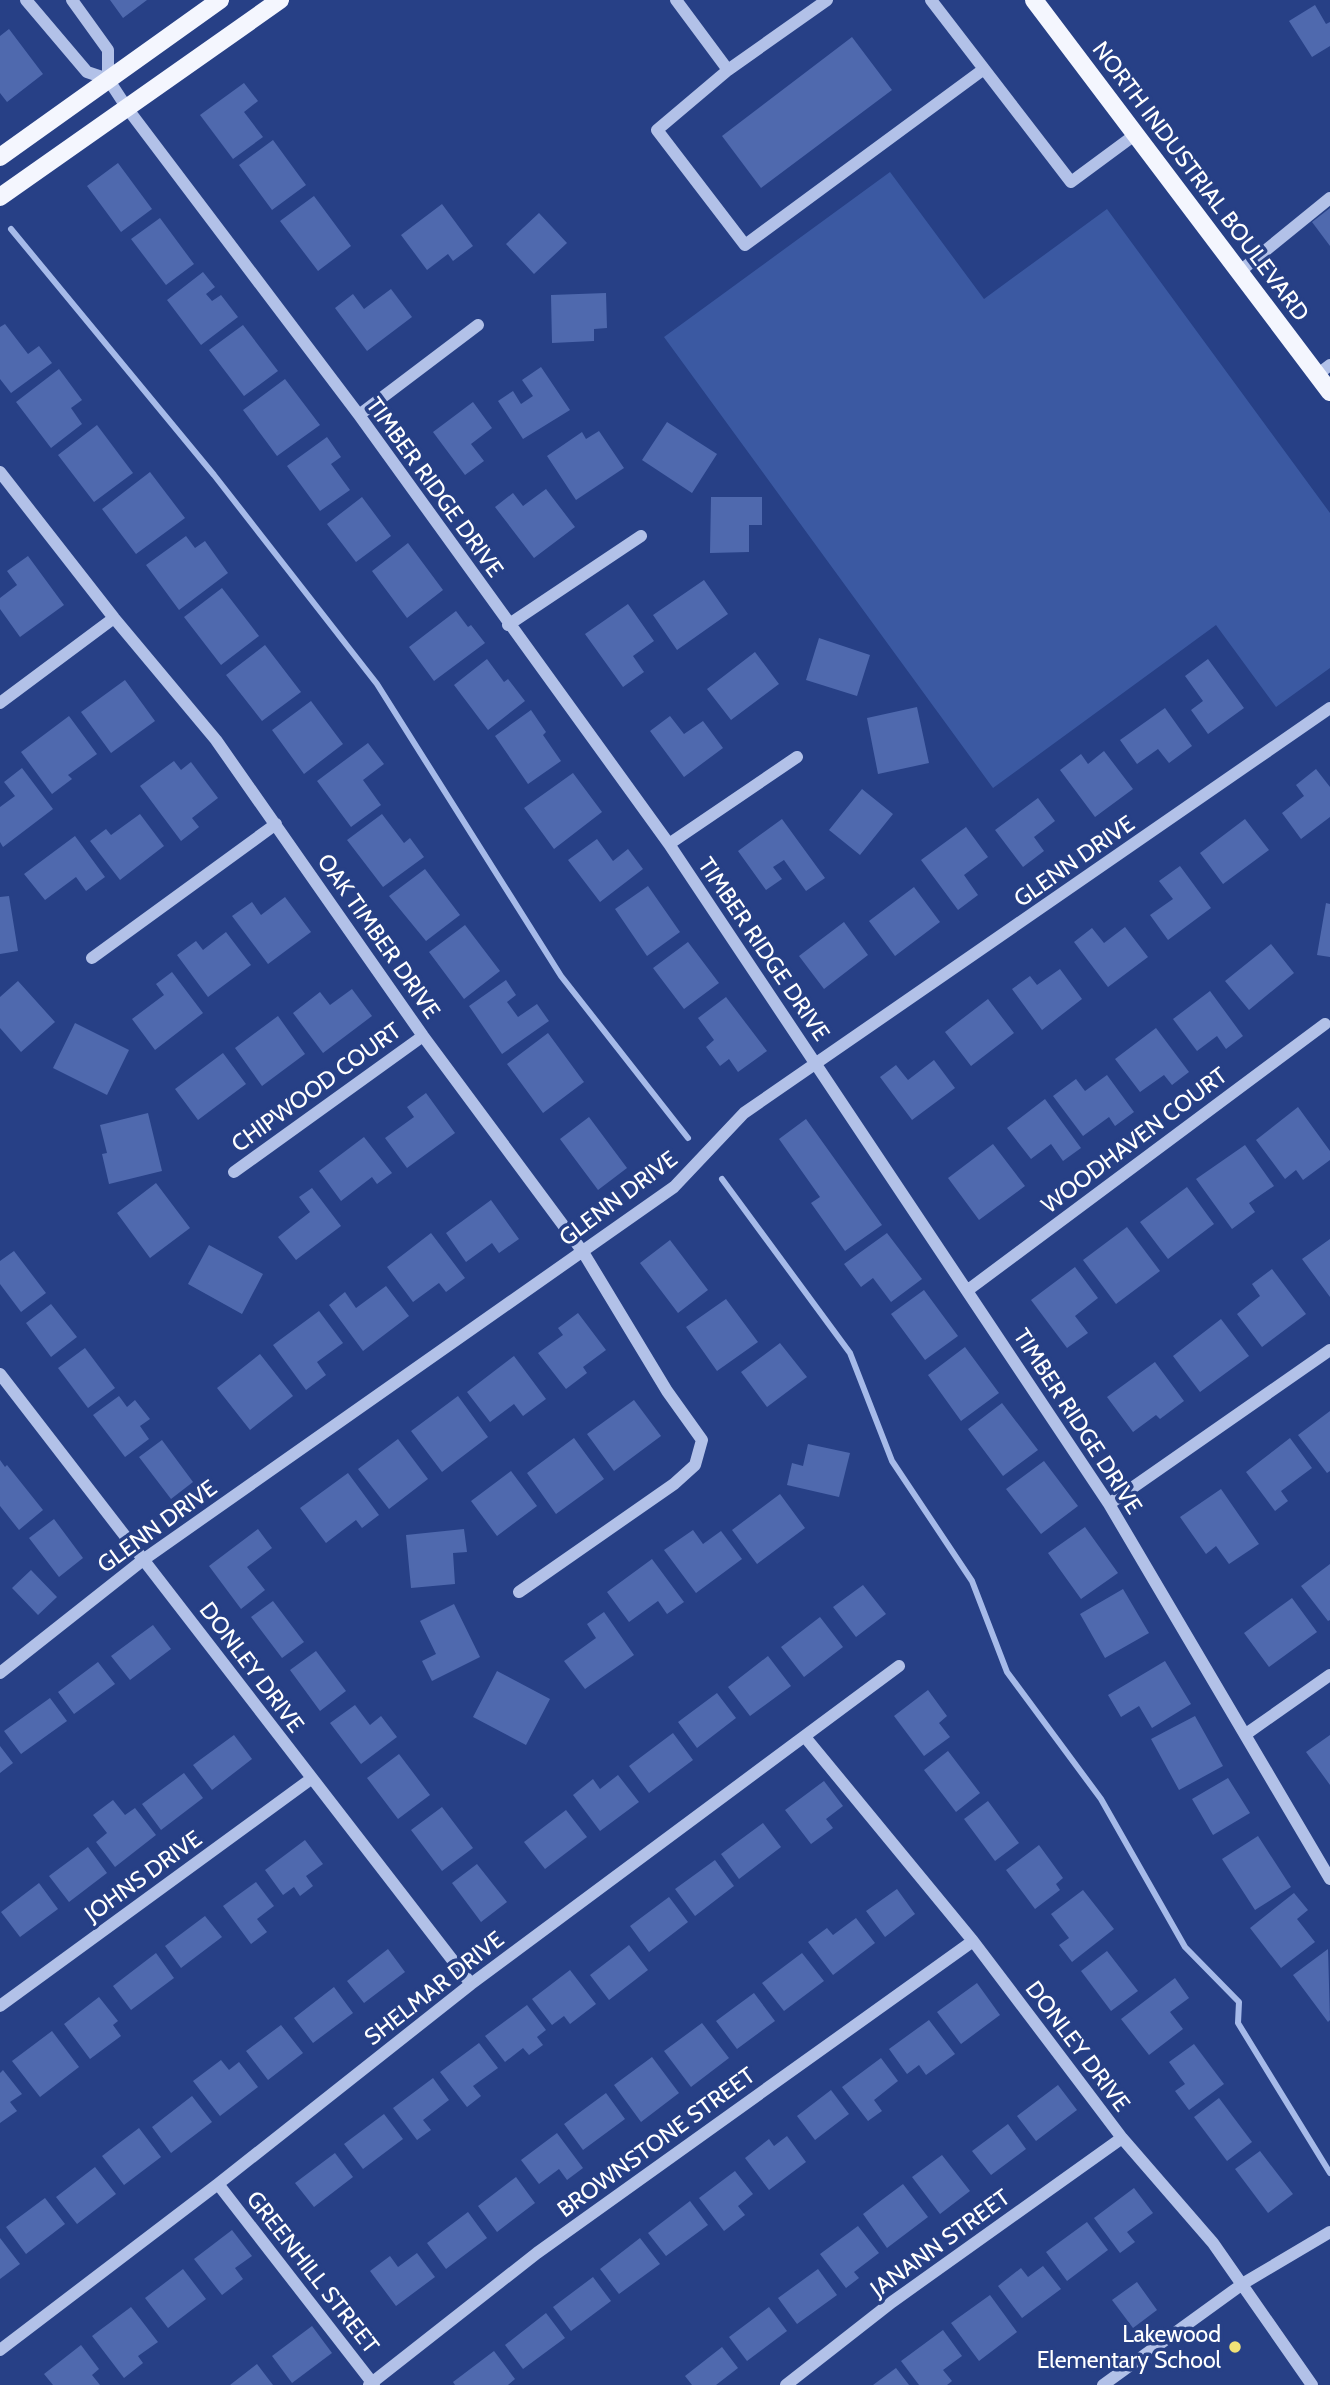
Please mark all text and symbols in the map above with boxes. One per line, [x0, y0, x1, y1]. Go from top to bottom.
street label: NORTH INDUSTRIAL BOULEVARD [1087, 36, 1315, 326]
street label: TIMBER RIDGE DRIVE [360, 392, 510, 582]
street label: GLENN DRIVE [1008, 809, 1140, 913]
street label: OAK TIMBER DRIVE [312, 848, 446, 1024]
street label: TIMBER RIDGE DRIVE [692, 852, 836, 1046]
street label: CHIPWOOD COURT [226, 1016, 406, 1158]
street label: WOODHAVEN COURT [1036, 1061, 1232, 1219]
street label: GLENN DRIVE [553, 1145, 683, 1251]
street label: TIMBER RIDGE DRIVE [1008, 1323, 1148, 1519]
street label: GLENN DRIVE [92, 1473, 222, 1579]
street label: DONLEY DRIVE [194, 1596, 310, 1738]
street label: JOHNS DRIVE [78, 1824, 207, 1928]
street label: SHELMAR DRIVE [359, 1925, 509, 2051]
street label: DONLEY DRIVE [1020, 1975, 1136, 2117]
street label: BROWNSTONE STREET [552, 2061, 760, 2223]
street label: JANANN STREET [864, 2183, 1015, 2303]
street label: GREENHILL STREET [241, 2185, 385, 2359]
place label: Lakewood Elementary School [1037, 2320, 1222, 2374]
marker: Lakewood Elementary School [1227, 2339, 1243, 2355]

